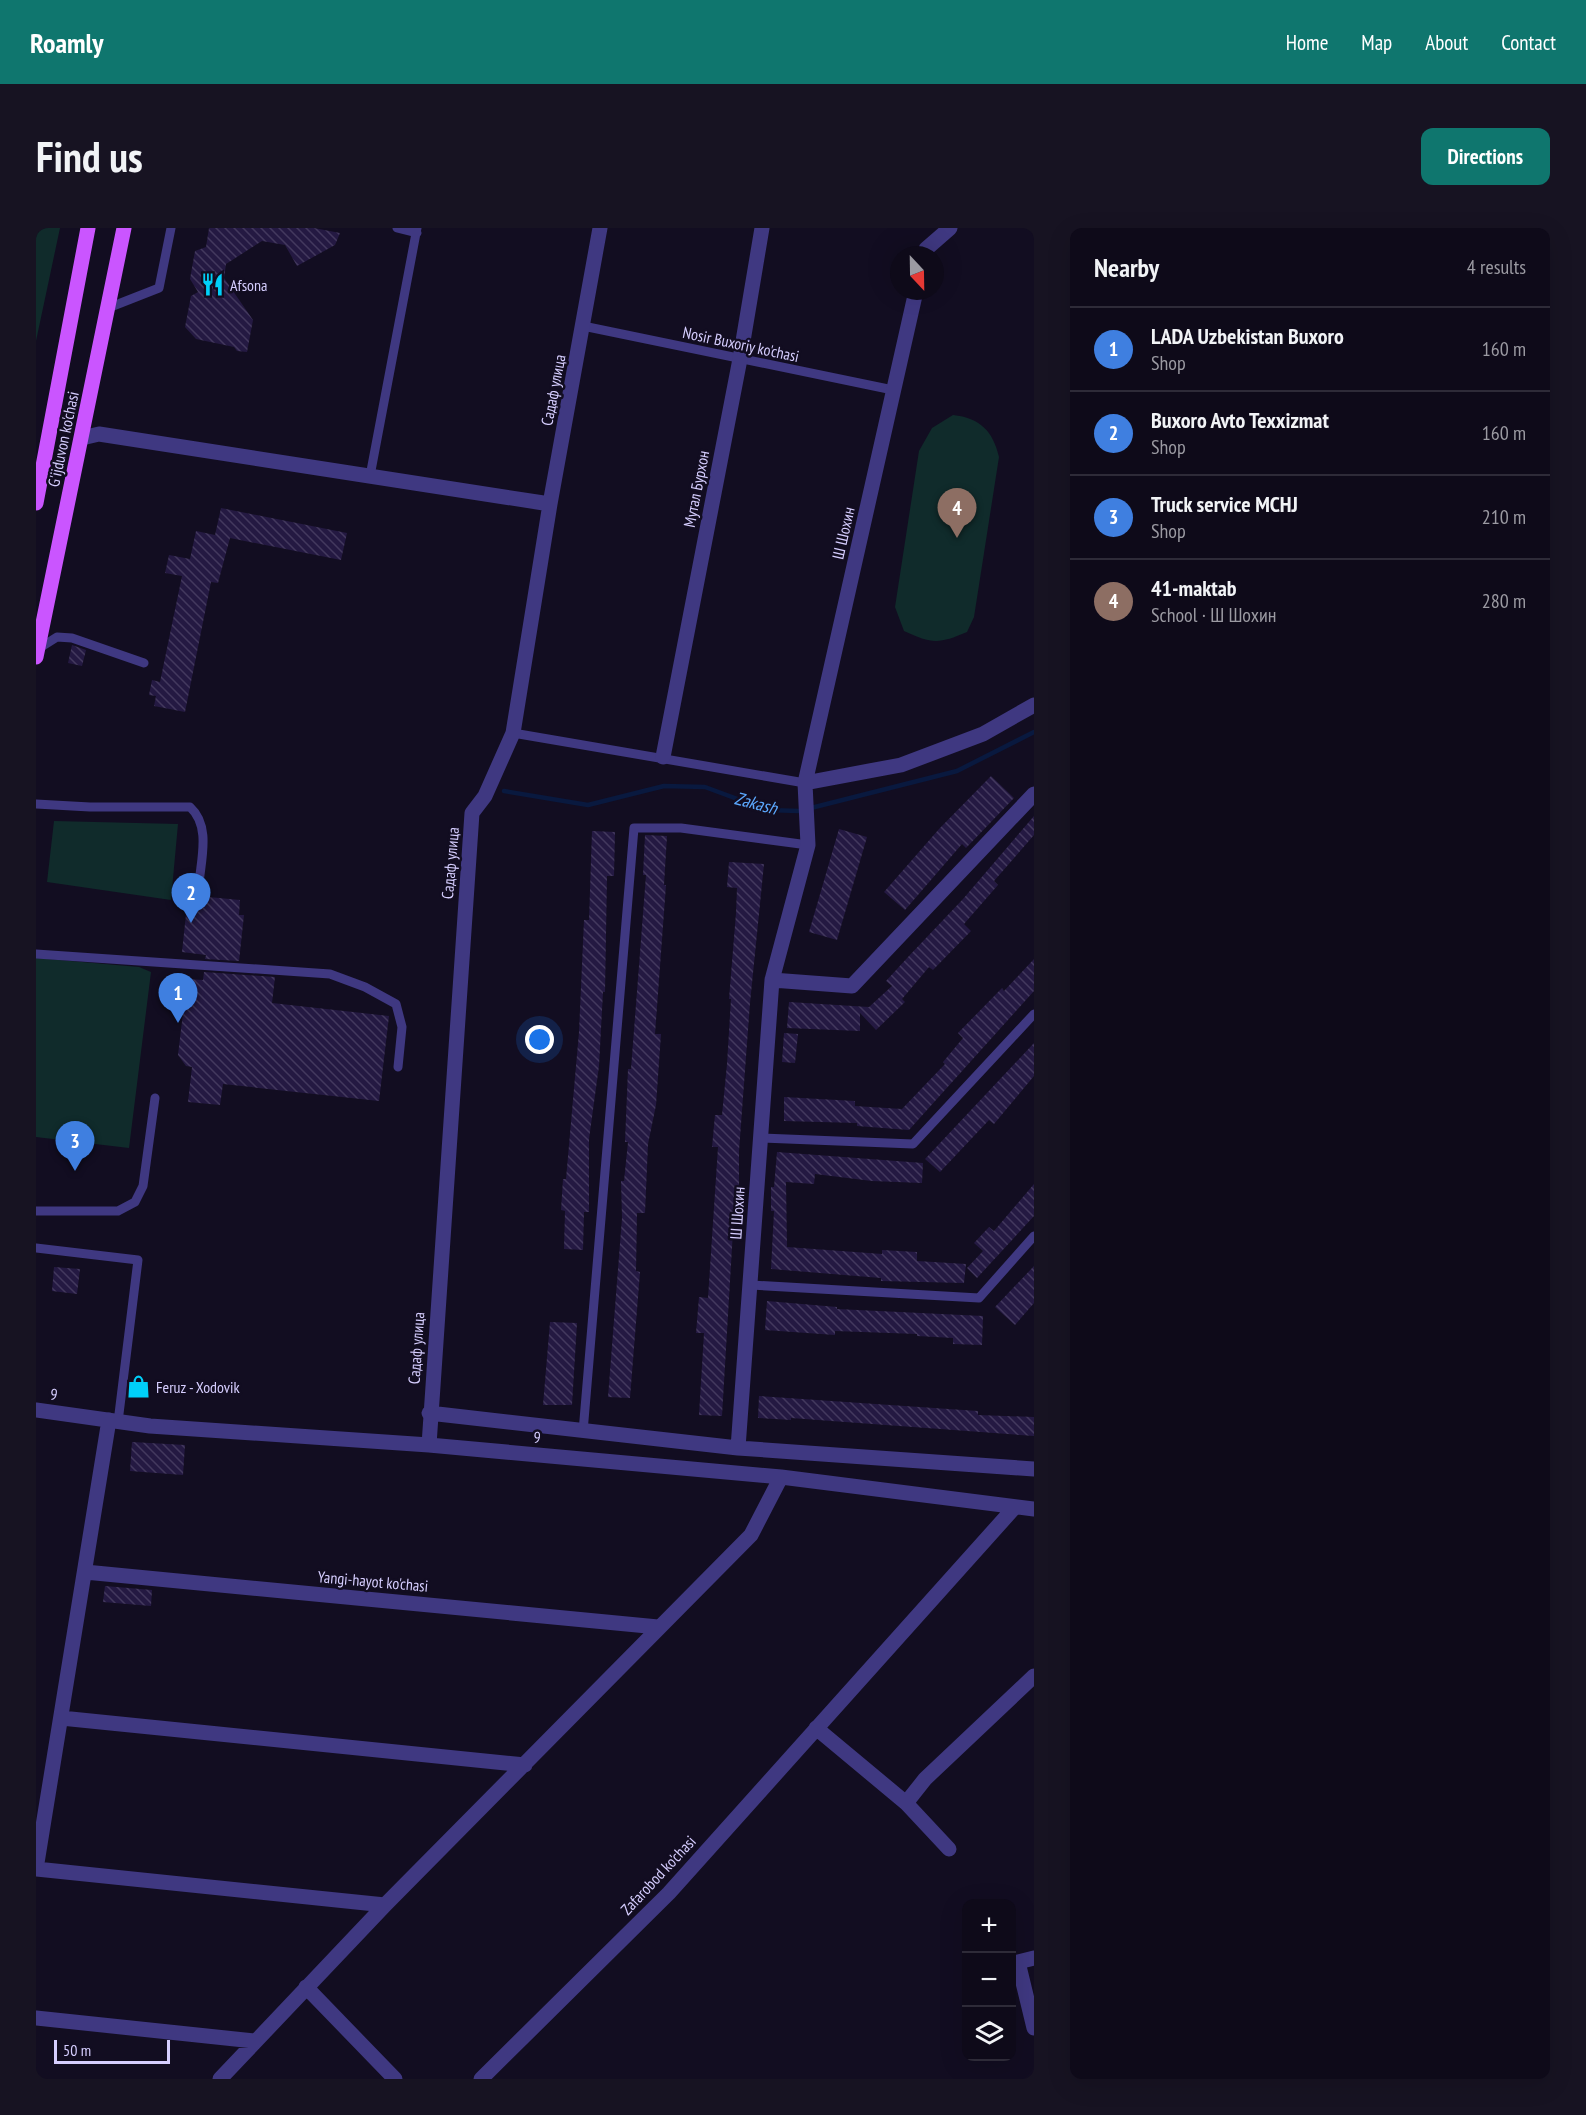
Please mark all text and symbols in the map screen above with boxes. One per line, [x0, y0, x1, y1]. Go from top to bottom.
text: Roamly [30, 24, 104, 61]
text: Home [1286, 29, 1328, 56]
text: Map [1361, 29, 1392, 56]
text: About [1425, 29, 1468, 56]
text: Contact [1501, 29, 1556, 56]
button: Directions [1421, 128, 1550, 185]
text: Find us [36, 129, 143, 184]
north arrow [890, 246, 944, 300]
text: Nearby [1094, 251, 1159, 284]
text: 4 results [1467, 254, 1526, 280]
restaurant icon: Afsona [199, 272, 225, 298]
place label: Afsona [230, 275, 267, 295]
street label: Nosir Buxoriy ko'chasi [681, 322, 801, 366]
text: LADA Uzbekistan Buxoro [1151, 322, 1344, 350]
text: 1 [1109, 336, 1118, 362]
text: 160 m [1482, 336, 1526, 362]
text: Shop [1151, 350, 1186, 376]
street label: Садаф улица [536, 353, 570, 427]
street label: G'ijduvon ko'chasi [43, 390, 83, 488]
text: Buxoro Avto Texxizmat [1151, 406, 1329, 434]
text: 2 [1109, 420, 1118, 446]
text: 160 m [1482, 420, 1526, 446]
text: Shop [1151, 434, 1186, 460]
street label: Мутал Бурхон [679, 449, 713, 529]
pin: 4 [938, 488, 976, 538]
text: Truck service MCHJ [1151, 490, 1298, 518]
text: 3 [1109, 504, 1118, 530]
text: 210 m [1482, 504, 1526, 530]
street label: Ш Шохин [827, 505, 859, 561]
text: Shop [1151, 518, 1186, 544]
text: 41-maktab [1151, 574, 1237, 602]
text: 4 [1109, 588, 1118, 614]
text: 280 m [1482, 588, 1526, 614]
text: School · Ш Шохин [1151, 602, 1276, 628]
water label: Zakash [732, 786, 781, 820]
street label: Садаф улица [437, 826, 463, 900]
pin: 2 [172, 874, 210, 923]
pin: 1 [158, 974, 198, 1023]
your location [525, 1025, 554, 1054]
pin: 3 [56, 1122, 94, 1171]
street label: Ш Шохин [725, 1186, 749, 1240]
street label: Садаф улица [404, 1311, 428, 1385]
shop icon: Feruz - Xodovik [125, 1374, 151, 1400]
place label: Feruz - Xodovik [156, 1377, 240, 1397]
street label: 9 [49, 1384, 59, 1404]
street label: 9 [533, 1427, 541, 1447]
street label: Yangi-hayot ko'chasi [317, 1566, 429, 1596]
street label: Zafarobod ko'chasi [616, 1831, 700, 1919]
map controls [962, 1899, 1016, 2061]
button: + [962, 1899, 1016, 1953]
button: − [962, 1953, 1016, 2007]
button: layers [962, 2007, 1016, 2061]
scale bar [54, 2037, 170, 2064]
text: 50 m [63, 2040, 91, 2060]

